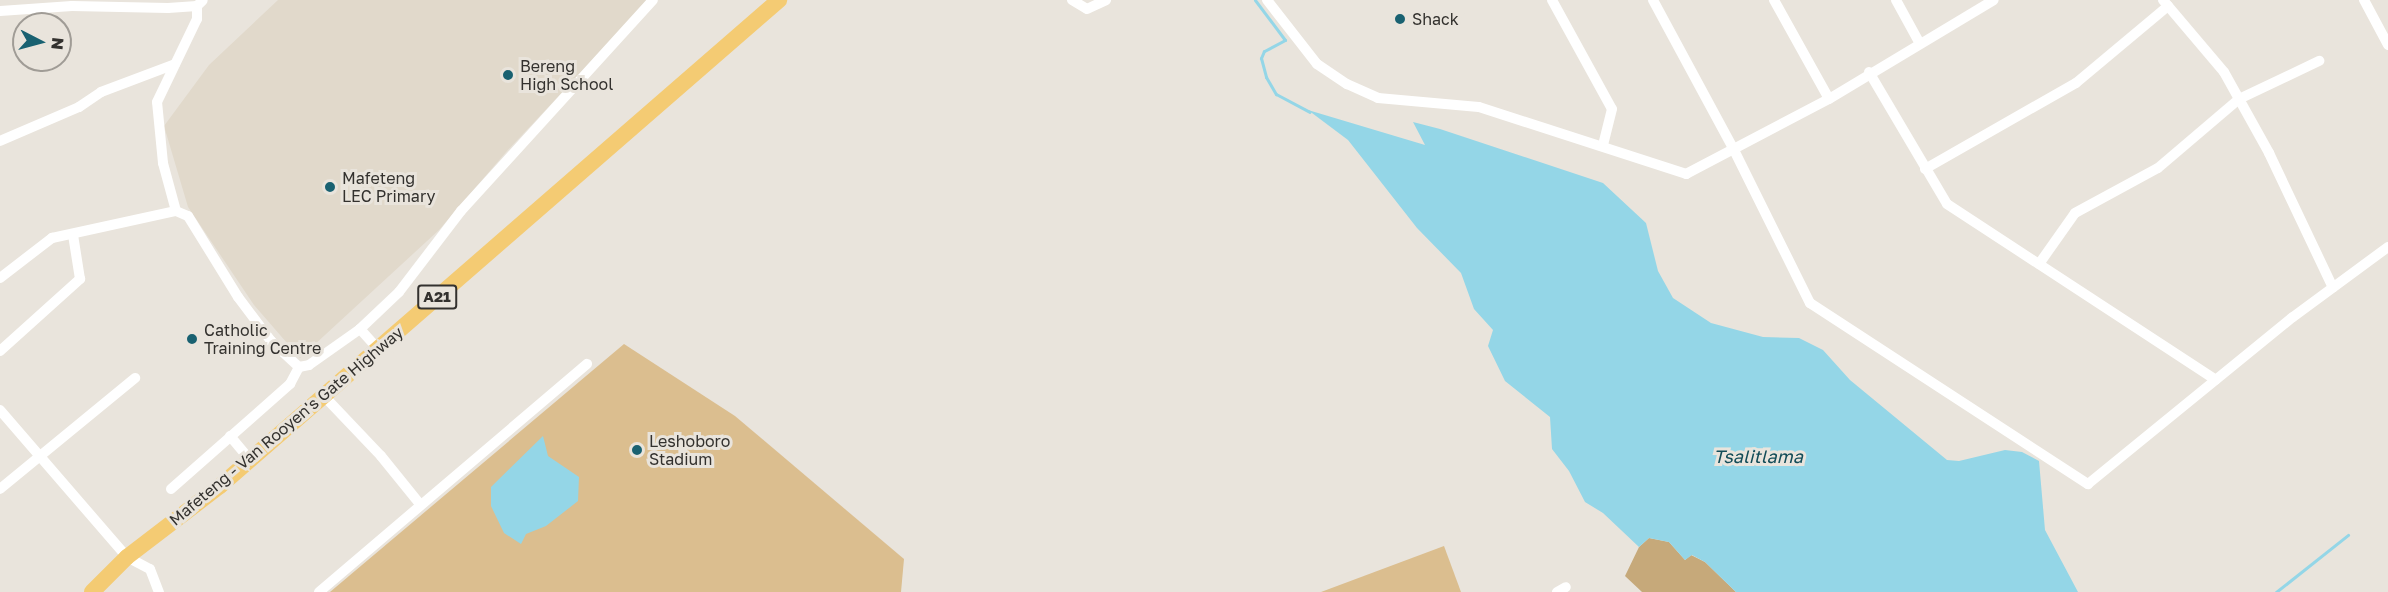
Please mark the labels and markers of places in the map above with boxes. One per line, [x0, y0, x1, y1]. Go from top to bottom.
place label: Shack [1412, 9, 1459, 29]
marker: Shack [1393, 12, 1407, 26]
place label: Bereng High School [520, 56, 613, 94]
marker: Bereng High School [501, 68, 515, 82]
place label: Mafeteng LEC Primary [342, 168, 436, 206]
marker: Mafeteng LEC Primary [323, 180, 337, 194]
place label: Catholic Training Centre [204, 320, 321, 358]
marker: Catholic Training Centre [185, 332, 199, 346]
place label: Leshoboro Stadium [649, 431, 730, 469]
marker: Leshoboro Stadium [630, 443, 644, 457]

